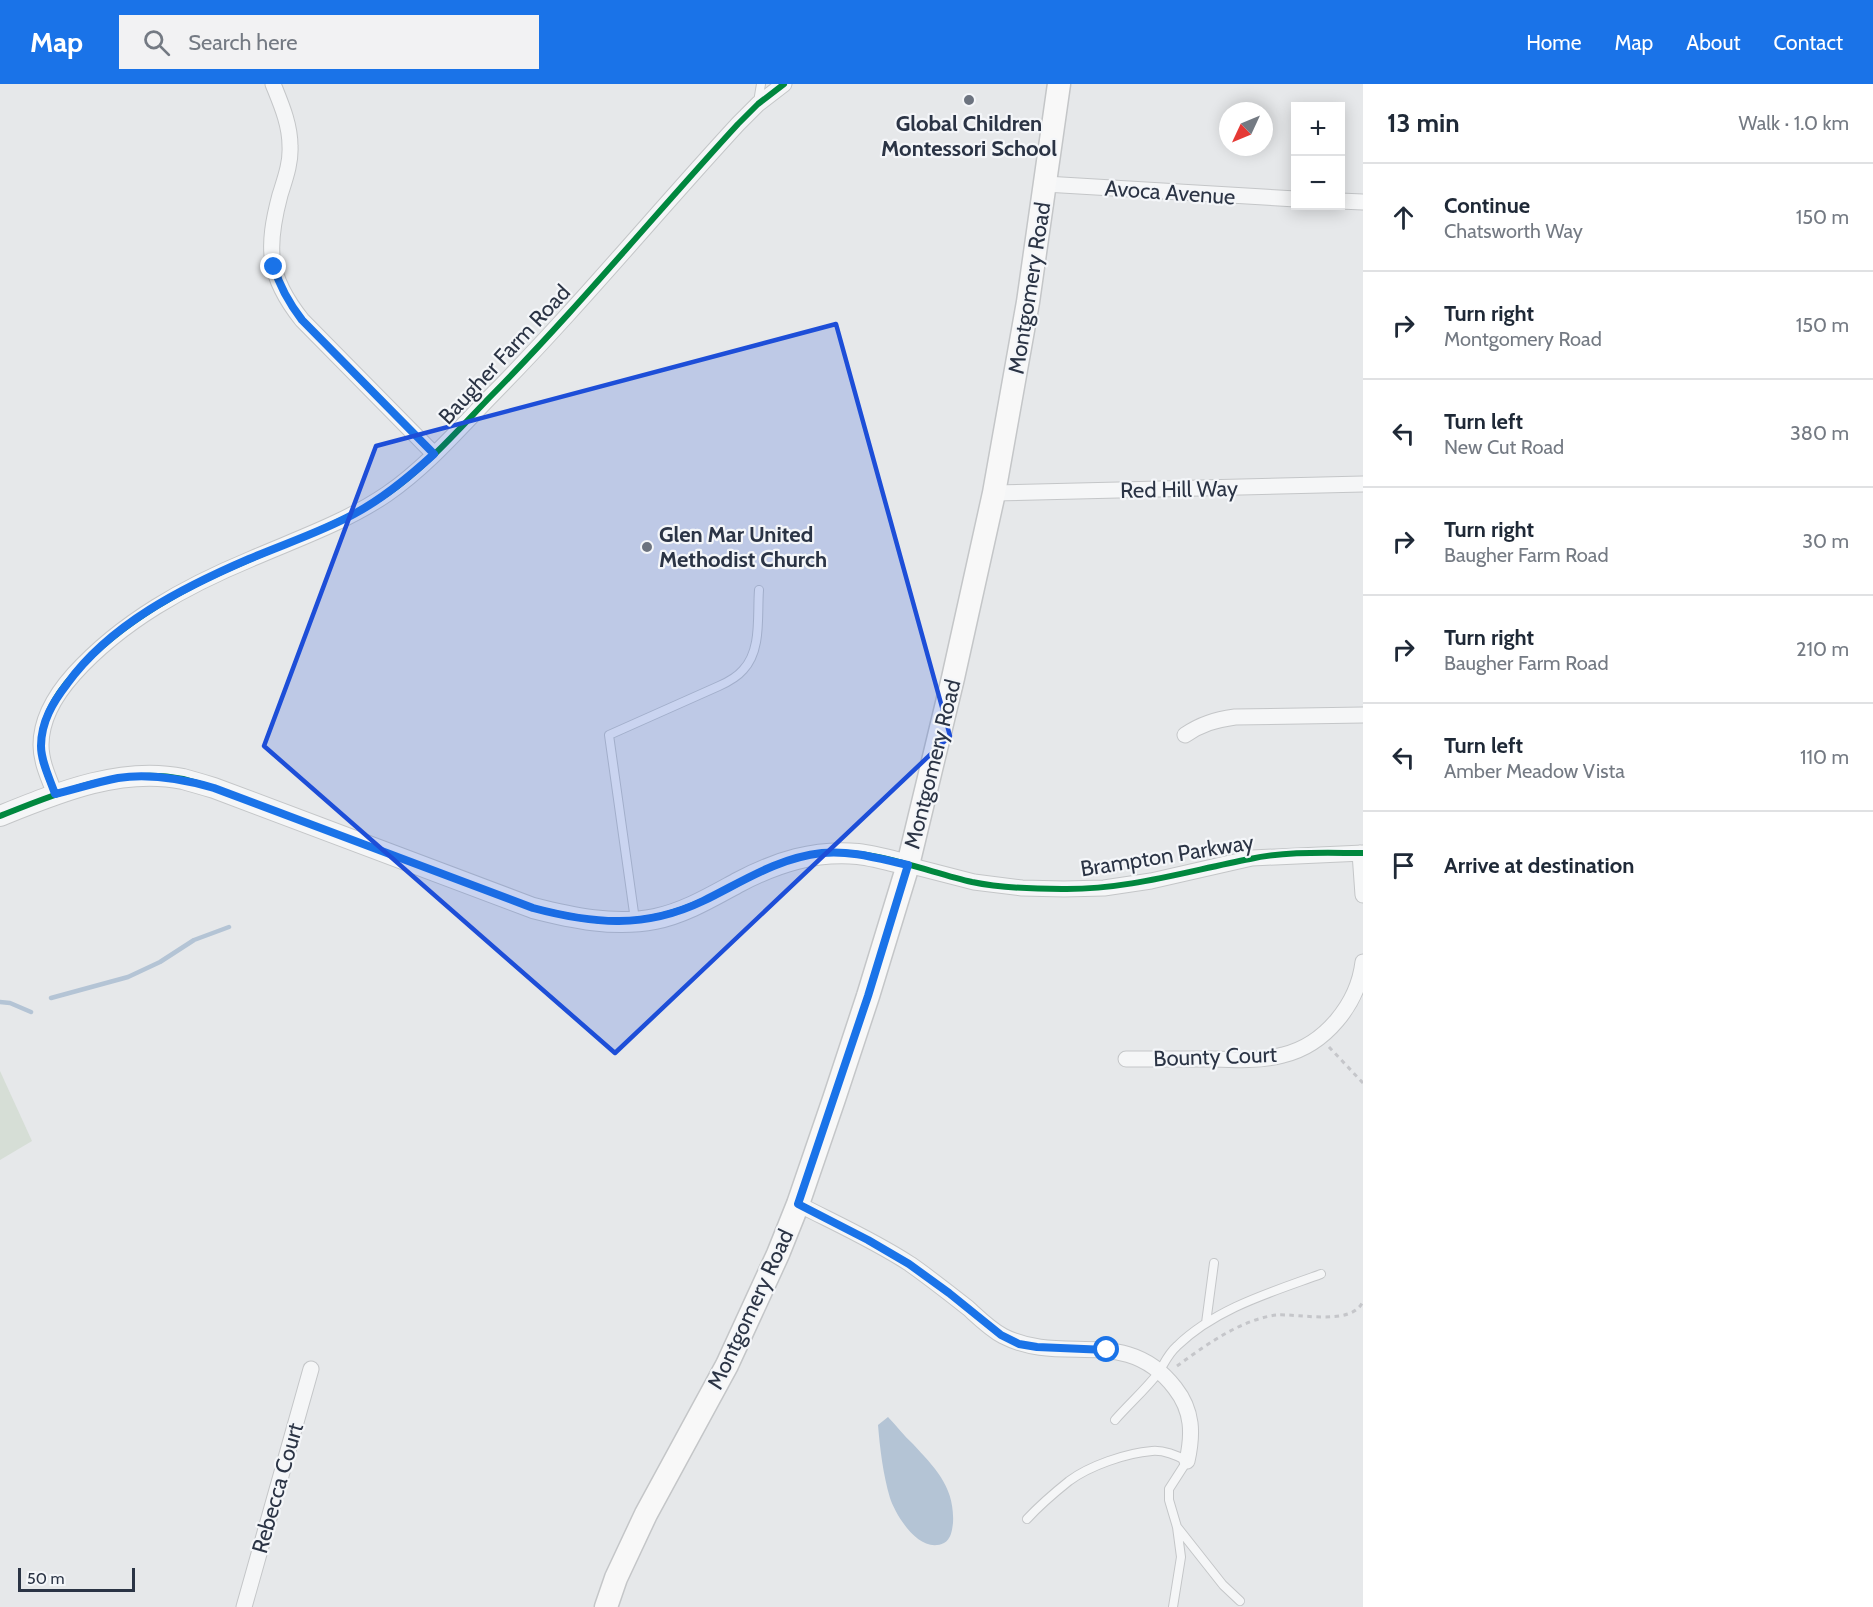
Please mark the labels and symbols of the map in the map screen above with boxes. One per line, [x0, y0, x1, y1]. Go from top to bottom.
marker: Global Children Montessori School [962, 93, 976, 107]
north arrow [1219, 102, 1273, 156]
place label: Global Children Montessori School [881, 110, 1057, 162]
street label: Avoca Avenue [1104, 174, 1236, 211]
street label: Montgomery Road [1003, 200, 1056, 376]
route end [260, 253, 286, 279]
street label: Baugher Farm Road [433, 279, 576, 430]
street label: Red Hill Way [1120, 475, 1238, 504]
place label: Glen Mar United Methodist Church [659, 521, 827, 573]
marker: Glen Mar United Methodist Church [640, 540, 654, 554]
street label: Montgomery Road [898, 677, 967, 852]
street label: Brampton Parkway [1078, 828, 1256, 883]
street label: Bounty Court [1153, 1041, 1278, 1072]
street label: Montgomery Road [702, 1225, 799, 1394]
route start [1093, 1336, 1119, 1362]
street label: Rebecca Court [246, 1419, 309, 1556]
scale bar [18, 1565, 135, 1592]

